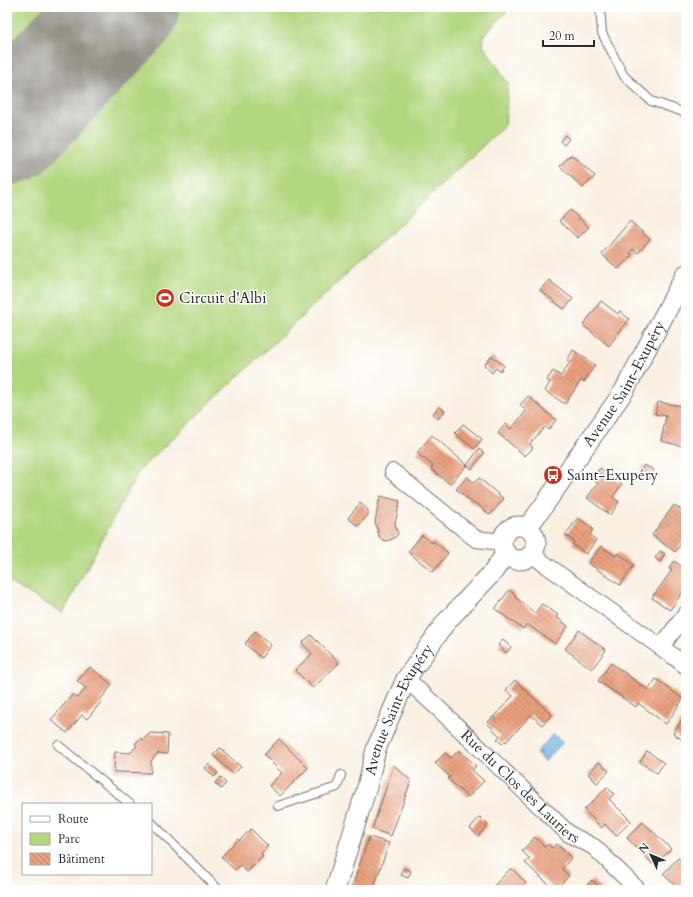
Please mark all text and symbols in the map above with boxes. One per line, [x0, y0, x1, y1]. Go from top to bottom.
scale bar [543, 22, 594, 48]
text: 20 m [549, 28, 576, 44]
sports icon: Circuit d'Albi [154, 287, 176, 309]
place label: Circuit d'Albi [179, 288, 266, 308]
street label: Avenue Saint-Exupéry [578, 317, 669, 451]
bus stop icon: Saint-Exupéry [542, 464, 564, 486]
place label: Saint-Exupéry [567, 465, 658, 485]
street label: Avenue Saint-Exupéry [360, 640, 438, 778]
street label: Rue du Clos des Lauriers [457, 725, 583, 848]
legend [22, 803, 152, 875]
text: Route [58, 811, 89, 827]
text: Parc [58, 831, 81, 847]
north arrow [631, 835, 671, 875]
text: N [635, 839, 653, 857]
text: Bâtiment [58, 851, 105, 867]

